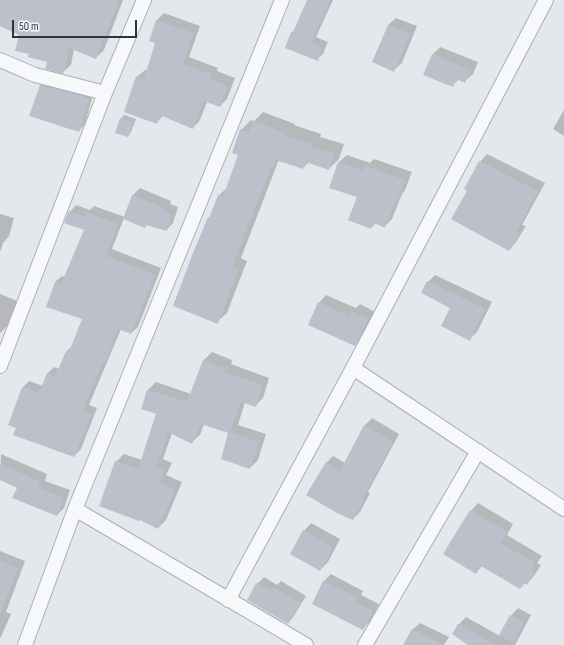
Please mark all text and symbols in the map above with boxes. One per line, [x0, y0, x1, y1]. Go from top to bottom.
scale bar [14, 12, 139, 38]
text: 50 m [19, 19, 39, 34]

